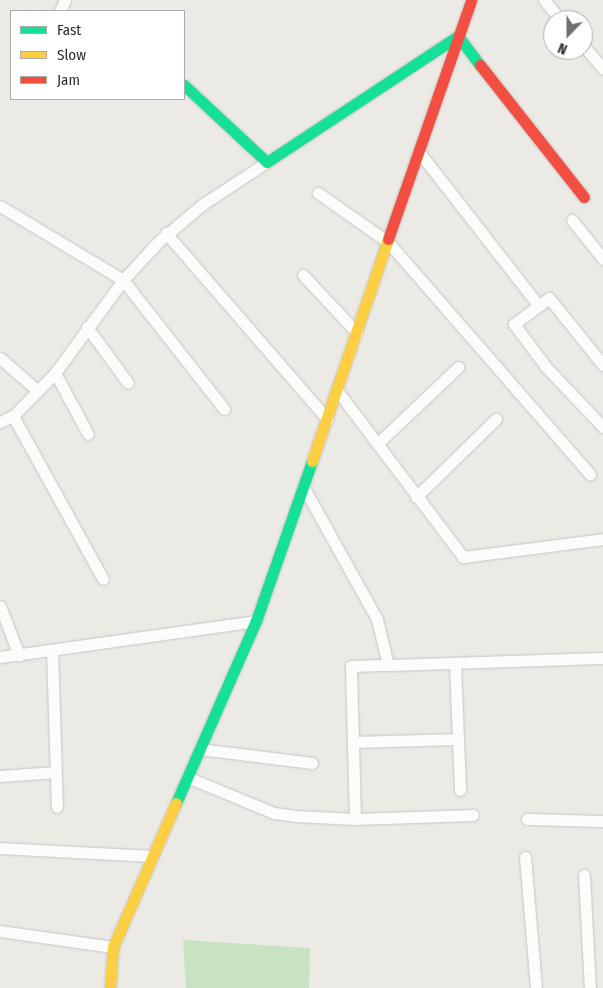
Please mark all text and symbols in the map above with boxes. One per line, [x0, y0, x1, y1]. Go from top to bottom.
legend [10, 10, 185, 100]
north arrow [543, 10, 593, 60]
text: Fast [57, 21, 81, 39]
text: N [556, 39, 570, 58]
text: Slow [57, 46, 86, 64]
text: Jam [57, 71, 80, 89]

